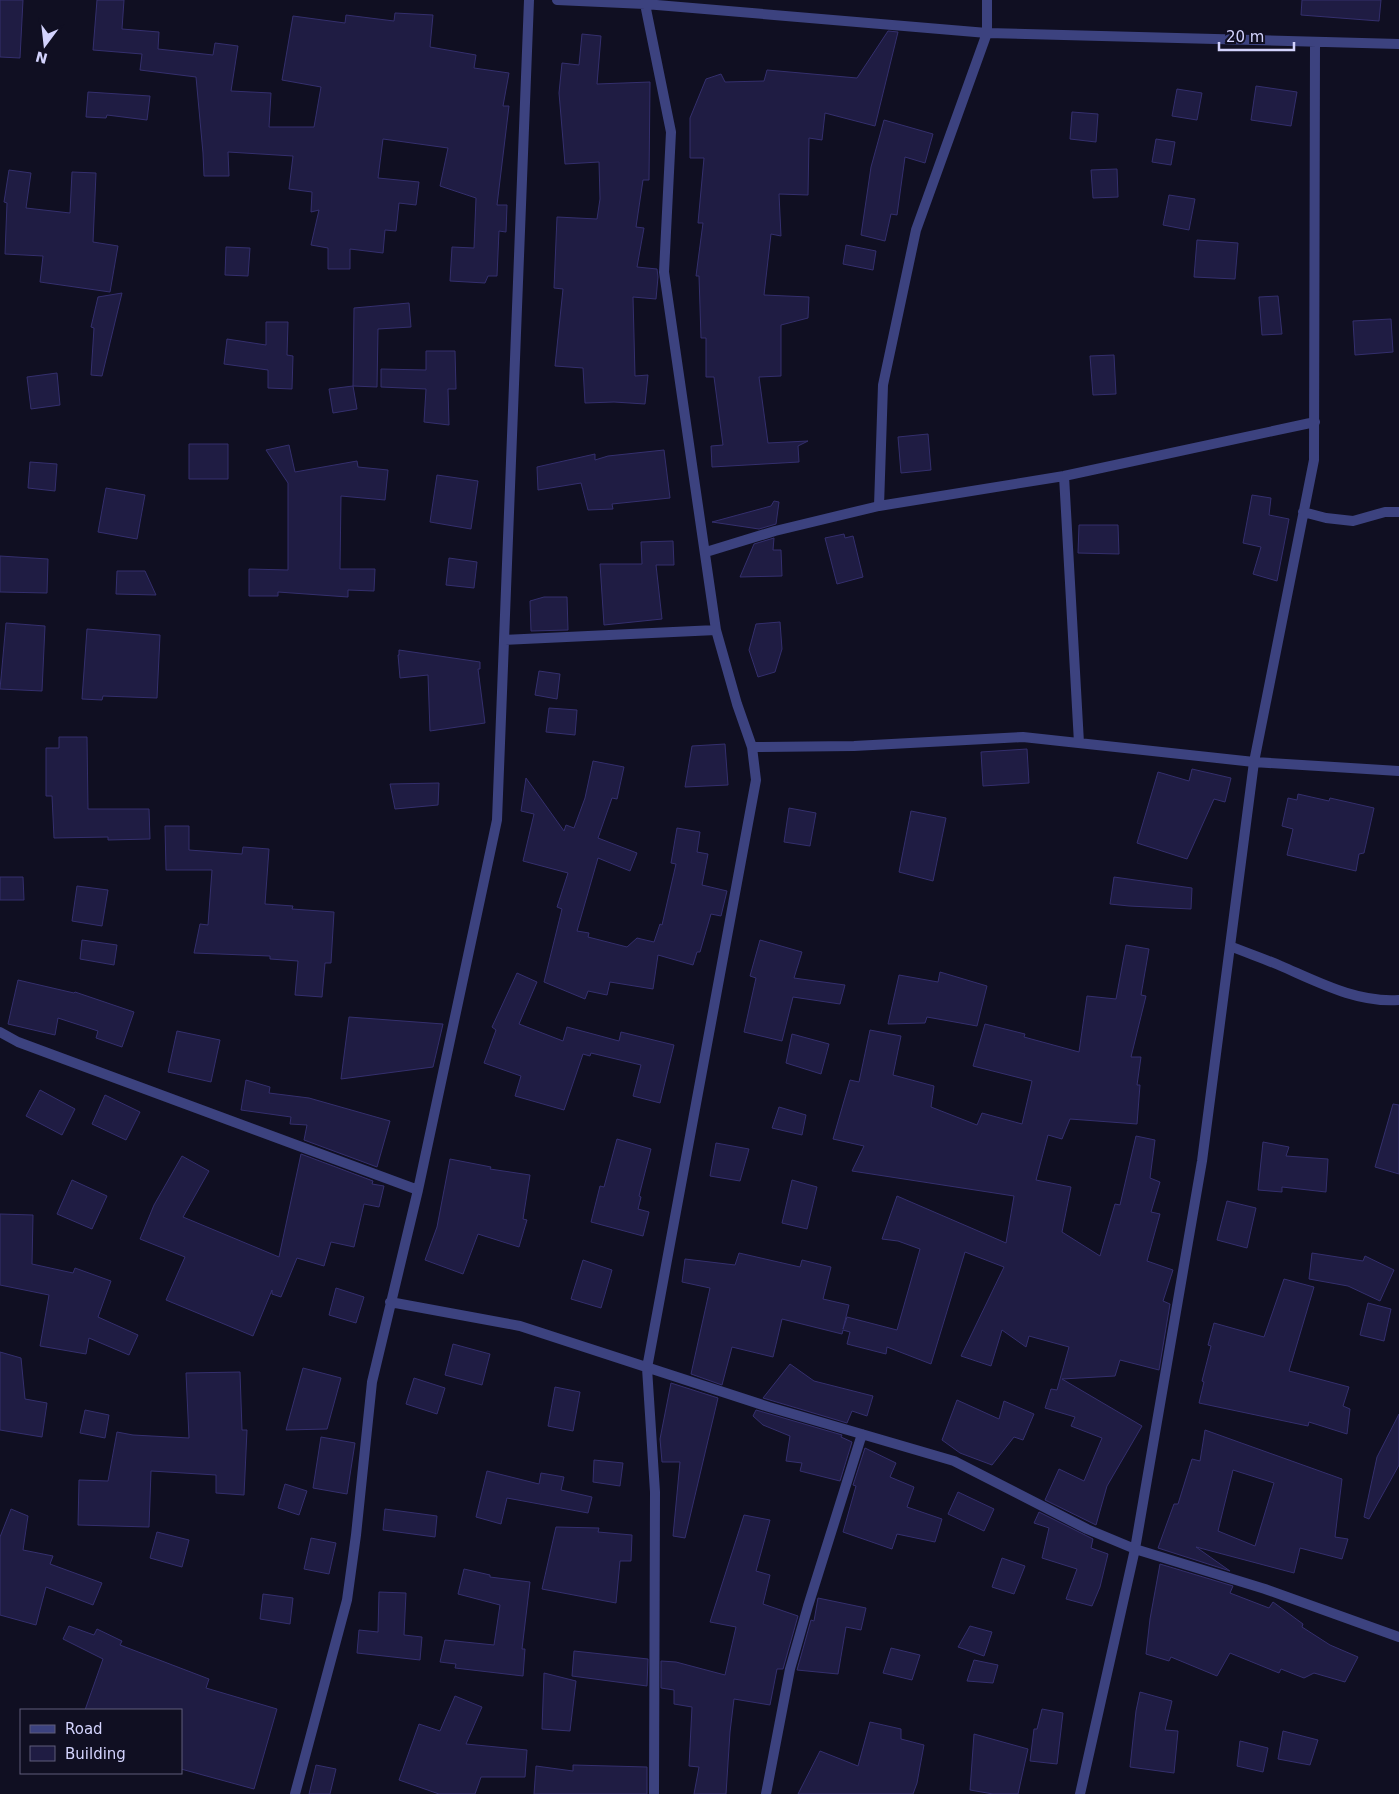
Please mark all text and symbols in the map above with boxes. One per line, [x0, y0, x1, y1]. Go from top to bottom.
north arrow [20, 20, 70, 70]
scale bar [1219, 20, 1294, 52]
text: 20 m [1226, 28, 1264, 46]
text: N [34, 48, 49, 67]
legend [20, 1709, 182, 1774]
text: Road [65, 1720, 103, 1738]
text: Building [65, 1745, 126, 1763]

